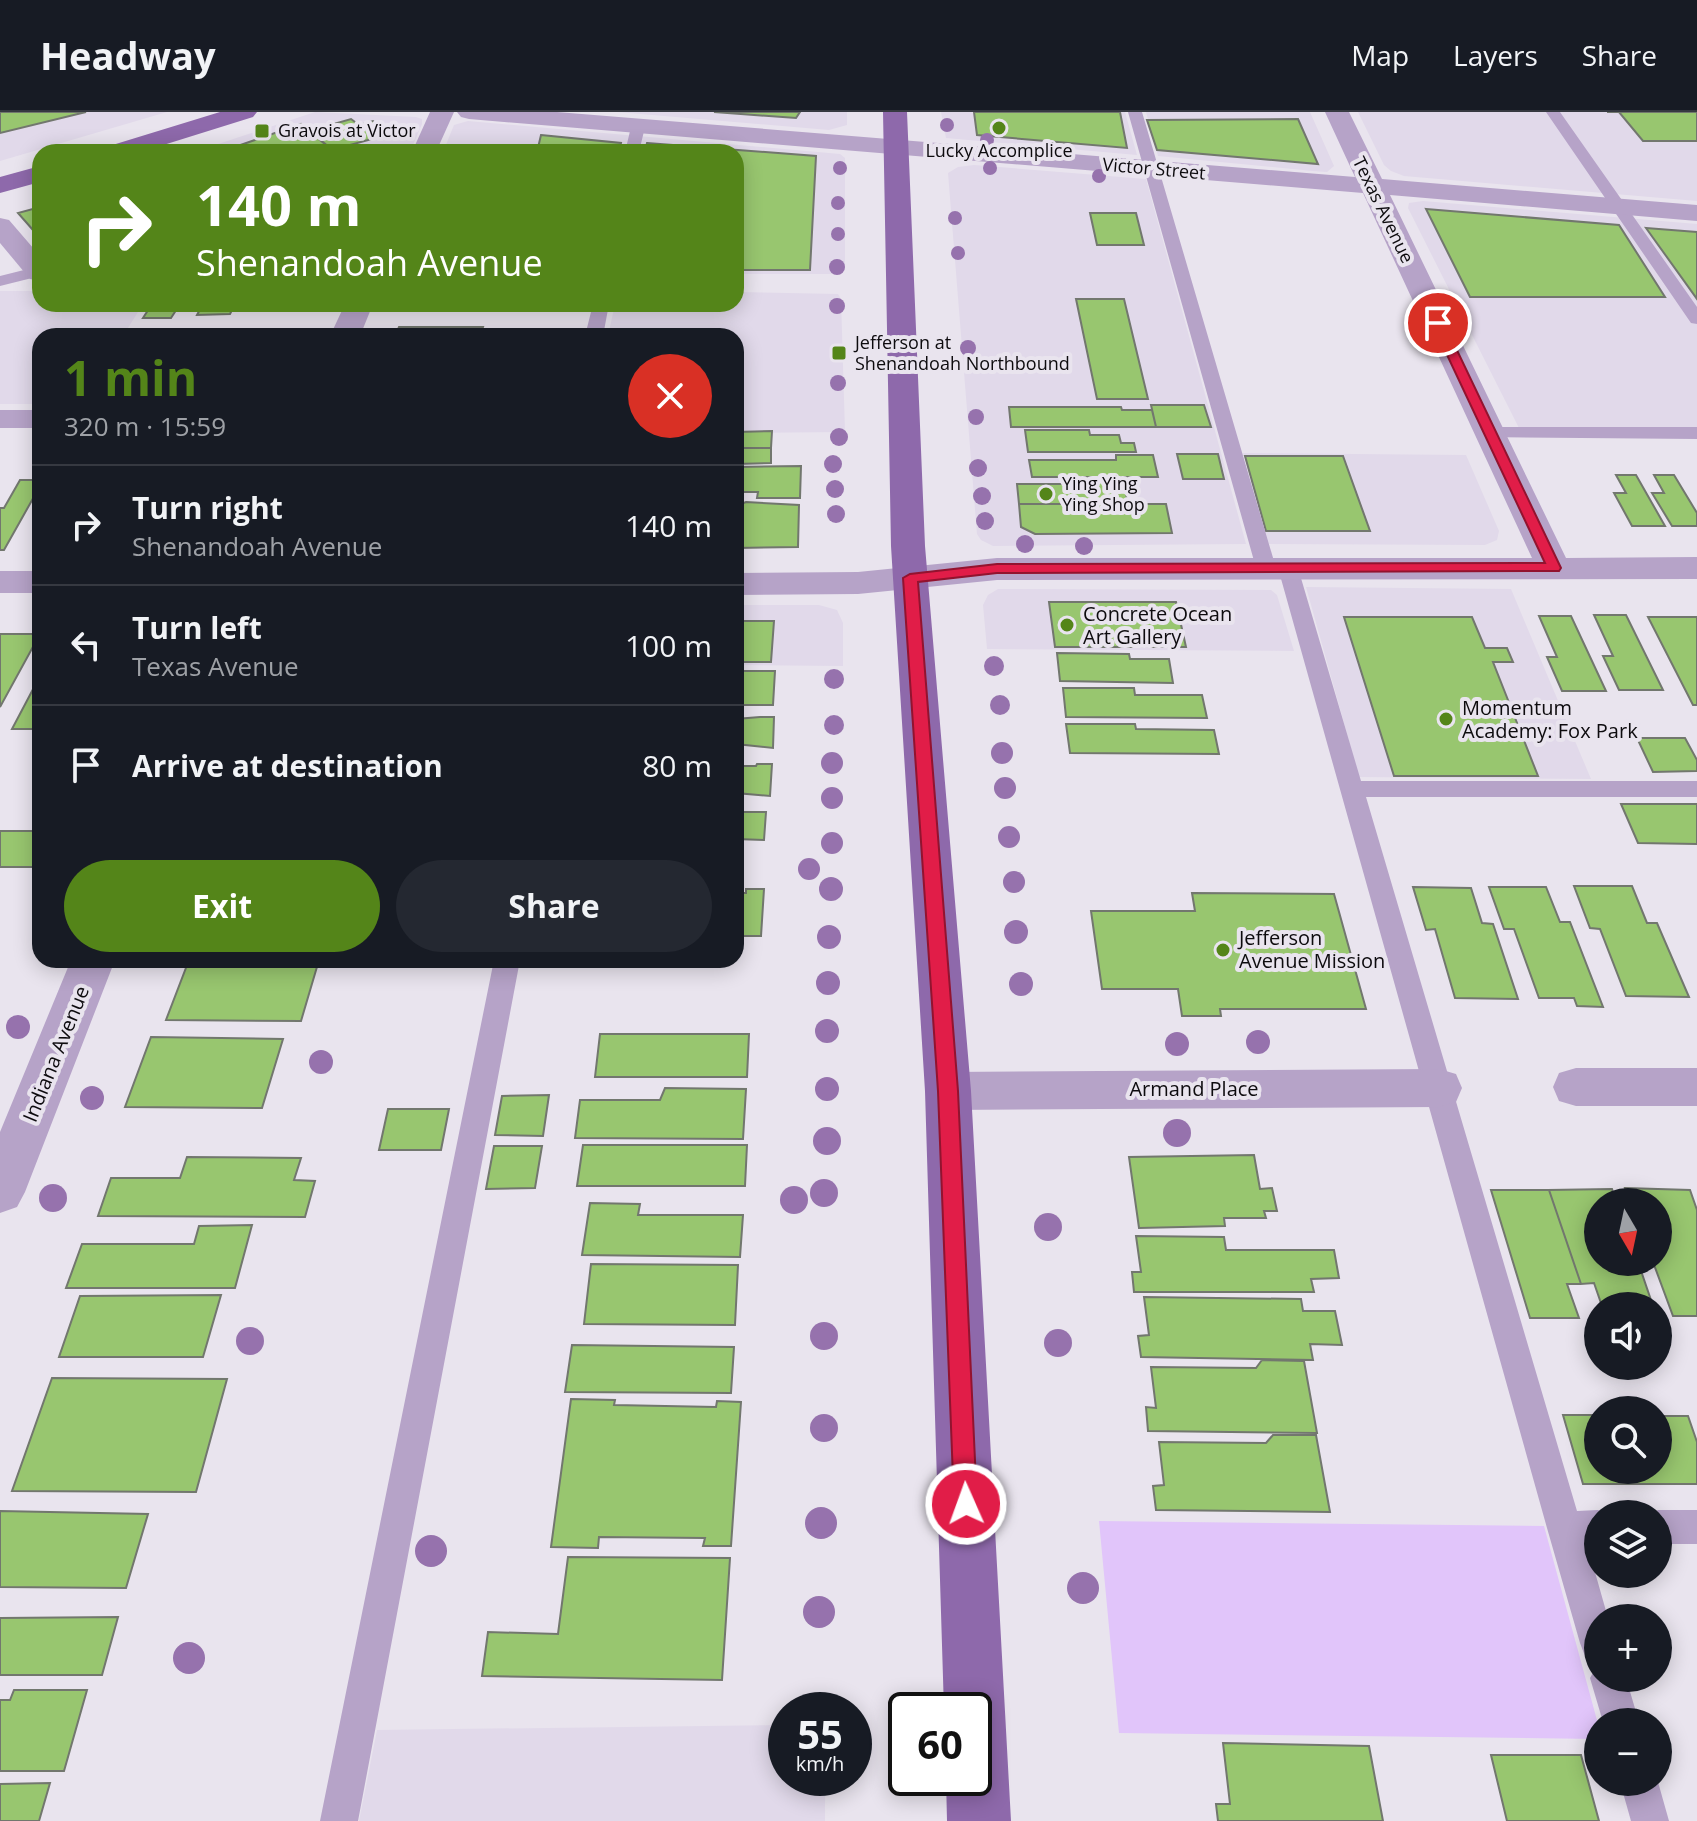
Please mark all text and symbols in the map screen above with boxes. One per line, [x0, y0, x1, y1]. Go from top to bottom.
text: Headway [40, 29, 216, 81]
text: Map [1351, 36, 1409, 74]
text: Layers [1453, 36, 1538, 74]
text: Share [1582, 36, 1657, 74]
place label: Gravois at Victor [278, 118, 416, 142]
marker: Lucky Accomplice [990, 119, 1008, 137]
marker: Gravois at Victor [253, 122, 271, 140]
place label: Lucky Accomplice [925, 138, 1073, 162]
street label: Victor Street [1102, 152, 1207, 184]
street label: Texas Avenue [1348, 152, 1420, 267]
text: 140 m [196, 166, 362, 242]
icon: right [64, 176, 168, 280]
text: Shenandoah Avenue [196, 238, 543, 287]
pin [1404, 289, 1472, 357]
icon: arrive [1416, 301, 1460, 345]
place label: Jefferson at Shenandoah Northbound [853, 330, 1070, 375]
marker: Jefferson at Shenandoah Northbound [830, 344, 848, 362]
text: 1 min [64, 345, 197, 410]
button: close [628, 354, 712, 438]
text: 320 m · 15:59 [64, 408, 226, 444]
place label: Ying Ying Ying Shop [1062, 471, 1145, 516]
marker: Ying Ying Ying Shop [1037, 485, 1055, 503]
text: Turn right [132, 487, 283, 528]
icon: right [64, 503, 108, 547]
text: 140 m [625, 505, 712, 546]
text: Shenandoah Avenue [132, 528, 382, 564]
place label: Concrete Ocean Art Gallery [1083, 600, 1232, 650]
text: Turn left [132, 607, 262, 648]
marker: Concrete Ocean Art Gallery [1058, 616, 1076, 634]
icon: left [64, 623, 108, 667]
text: 100 m [625, 625, 712, 666]
text: Texas Avenue [132, 648, 299, 684]
place label: Momentum Academy: Fox Park [1462, 694, 1638, 744]
marker: Momentum Academy: Fox Park [1437, 710, 1455, 728]
icon: arrive [64, 743, 108, 787]
text: Arrive at destination [132, 745, 443, 786]
text: 80 m [642, 745, 712, 786]
button: Exit [64, 860, 380, 952]
button: Share [396, 860, 712, 952]
place label: Jefferson Avenue Mission [1237, 924, 1385, 974]
marker: Jefferson Avenue Mission [1214, 941, 1232, 959]
street label: Indiana Avenue [16, 982, 95, 1126]
street label: Armand Place [1129, 1075, 1259, 1102]
north arrow [1584, 1188, 1672, 1276]
map controls [1584, 1188, 1672, 1796]
button: sound [1584, 1292, 1672, 1380]
button: search [1584, 1396, 1672, 1484]
position arrow [924, 1462, 1008, 1546]
button: layers [1584, 1500, 1672, 1588]
button: + [1584, 1604, 1672, 1692]
speed limit sign: 60 [888, 1692, 992, 1796]
text: 55 [797, 1706, 843, 1761]
button: − [1584, 1708, 1672, 1796]
text: km/h [796, 1750, 844, 1777]

